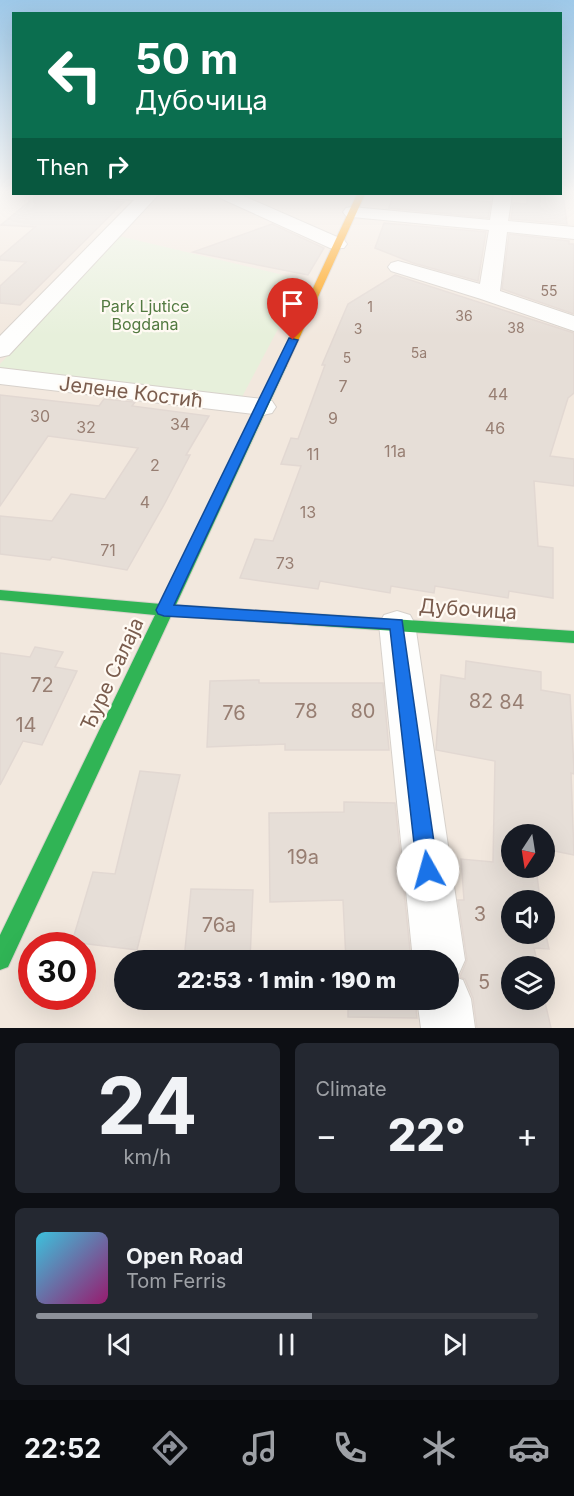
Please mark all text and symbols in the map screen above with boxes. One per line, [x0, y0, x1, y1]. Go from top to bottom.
text: 50 m [135, 33, 238, 84]
icon: left [36, 36, 114, 114]
text: Дубочица [135, 84, 268, 117]
icon: right [101, 150, 134, 183]
text: Then [36, 154, 89, 180]
pin [267, 278, 318, 340]
house number: 55 [540, 282, 558, 299]
icon: arrive [276, 287, 309, 320]
park label: Park Ljutice Bogdana [101, 296, 189, 334]
house number: 1 [367, 298, 373, 315]
house number: 36 [455, 307, 473, 324]
house number: 38 [507, 319, 525, 336]
house number: 3 [354, 320, 362, 337]
house number: 5a [411, 344, 427, 361]
house number: 5 [343, 349, 351, 366]
street label: Јелене Костић [58, 371, 204, 413]
house number: 7 [338, 376, 348, 396]
house number: 44 [488, 384, 508, 404]
house number: 30 [30, 406, 50, 426]
house number: 9 [328, 408, 338, 428]
house number: 34 [170, 414, 190, 434]
house number: 32 [76, 417, 96, 437]
house number: 46 [485, 418, 505, 438]
house number: 11a [384, 441, 406, 461]
house number: 11 [306, 444, 320, 464]
house number: 2 [150, 455, 160, 475]
house number: 4 [140, 492, 150, 512]
house number: 13 [300, 502, 316, 522]
house number: 71 [100, 540, 116, 560]
house number: 73 [276, 553, 294, 573]
street label: Дубочица [418, 594, 518, 624]
street label: Ђуре Салаја [75, 614, 149, 734]
house number: 72 [30, 673, 54, 697]
house number: 82 [469, 689, 493, 713]
house number: 84 [499, 690, 525, 714]
house number: 78 [294, 699, 318, 723]
house number: 80 [351, 699, 376, 723]
house number: 76 [222, 701, 246, 725]
house number: 14 [15, 713, 37, 737]
north arrow [501, 824, 555, 878]
map controls [501, 824, 555, 1010]
position arrow [396, 838, 460, 902]
house number: 19a [287, 845, 319, 869]
button: sound [501, 890, 555, 944]
house number: 3 [474, 902, 486, 926]
house number: 76a [202, 913, 236, 937]
speed limit sign: 30 [18, 932, 96, 1010]
button: layers [501, 956, 555, 1010]
text: 22:53 · 1 min · 190 m [177, 967, 396, 993]
house number: 5 [478, 970, 490, 994]
text: 24 [97, 1058, 198, 1153]
text: Climate [316, 1077, 387, 1101]
text: 22° [388, 1107, 466, 1162]
text: − [316, 1115, 337, 1155]
text: + [516, 1115, 538, 1155]
text: km/h [123, 1145, 171, 1169]
text: Open Road [126, 1243, 243, 1269]
text: Tom Ferris [126, 1269, 226, 1293]
icon: previous [103, 1328, 136, 1361]
icon: pause [270, 1328, 303, 1361]
icon: next [438, 1328, 471, 1361]
icon: directions [149, 1427, 191, 1469]
icon: music [239, 1427, 281, 1469]
icon: phone [329, 1427, 371, 1469]
icon: climate [418, 1427, 460, 1469]
icon: car [508, 1427, 550, 1469]
text: 22:52 [24, 1432, 101, 1465]

